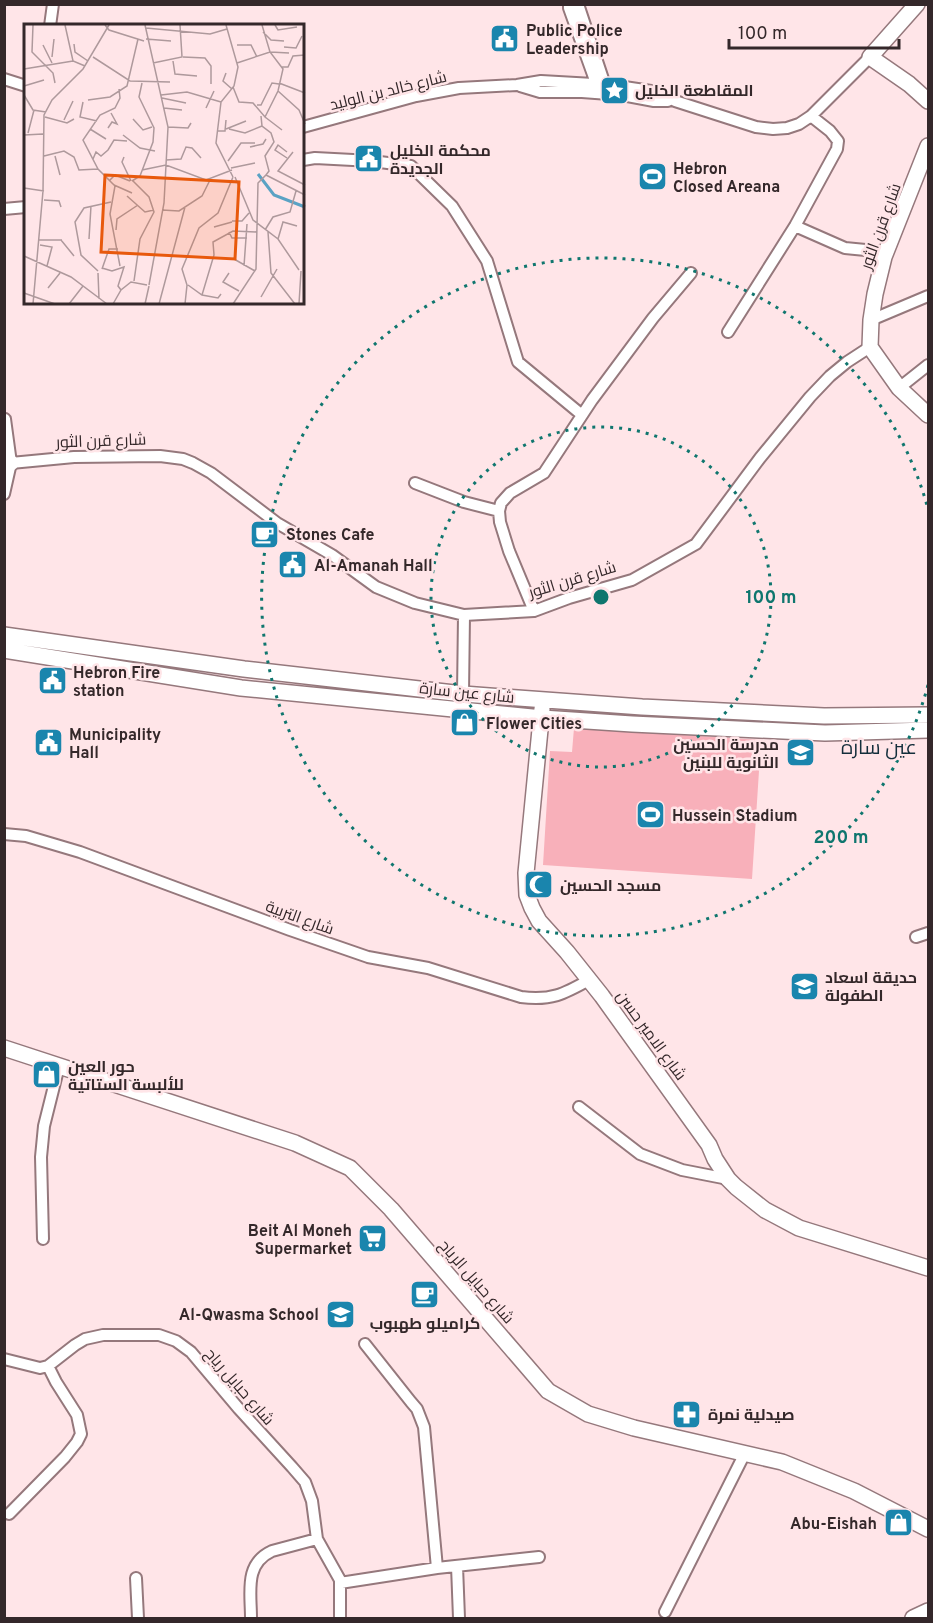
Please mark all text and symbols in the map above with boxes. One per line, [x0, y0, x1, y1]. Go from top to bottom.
scale bar [729, 12, 898, 50]
place label: Public Police Leadership [526, 22, 623, 60]
public building icon: Public Police Leadership [489, 23, 521, 55]
text: 100 m [738, 23, 787, 46]
inset map [24, 24, 304, 304]
street label: شارع خالد بن الوليد [328, 68, 449, 116]
place icon: المقاطعة الخليل [598, 74, 630, 106]
place label: المقاطعة الخليل [635, 82, 754, 102]
place label: محكمة الخليل الجديدة [390, 142, 491, 180]
public building icon: محكمة الخليل الجديدة [353, 143, 385, 175]
place label: Hebron Closed Areana [673, 160, 780, 198]
sports icon: Hebron Closed Areana [636, 161, 668, 193]
street label: شارع قرن الثور [857, 181, 907, 274]
street label: شارع قرن الثور [54, 430, 147, 454]
cafe icon: Stones Cafe [249, 518, 281, 550]
place label: Stones Cafe [286, 526, 375, 546]
public building icon: Al-Amanah Hall [277, 549, 309, 581]
place label: Al-Amanah Hall [314, 557, 433, 577]
street label: شارع قرن الثور [525, 558, 619, 604]
centre of rings [591, 587, 611, 607]
text: 100 m [745, 587, 797, 610]
place label: Hebron Fire station [73, 664, 160, 702]
public building icon: Hebron Fire station [36, 665, 68, 697]
street label: شارع عين سارة [418, 679, 515, 709]
shop icon: Flower Cities [449, 707, 481, 739]
place label: Flower Cities [486, 715, 582, 735]
place label: Municipality Hall [69, 726, 161, 764]
public building icon: Municipality Hall [32, 727, 64, 759]
place label: مدرسة الحسين الثانوية للبنين [673, 736, 779, 774]
district label: عين سارة [841, 736, 917, 762]
school or university icon: مدرسة الحسين الثانوية للبنين [784, 737, 816, 769]
sports icon: Hussein Stadium [635, 799, 667, 831]
place label: Hussein Stadium [672, 807, 798, 827]
text: 200 m [813, 827, 869, 850]
mosque icon: مسجد الحسين [523, 869, 555, 901]
place label: مسجد الحسين [560, 877, 661, 897]
street label: شارع التربية [262, 897, 336, 940]
place label: حديقة اسعاد الطفولة [825, 969, 917, 1007]
school or university icon: حديقة اسعاد الطفولة [788, 970, 820, 1002]
street label: شارع الامير حسن [611, 987, 690, 1085]
place label: حور العين للألبسة الستاتية [68, 1058, 184, 1096]
shop icon: حور العين للألبسة الستاتية [31, 1059, 63, 1091]
place label: Beit Al Moneh Supermarket [248, 1222, 352, 1260]
supermarket icon: Beit Al Moneh Supermarket [357, 1223, 389, 1255]
street label: شارع حبايل الرياح [433, 1236, 518, 1329]
cafe icon: كراميلو طهبوب [409, 1279, 441, 1311]
school or university icon: Al-Qwasma School [324, 1298, 356, 1330]
place label: Al-Qwasma School [179, 1306, 319, 1326]
place label: كراميلو طهبوب [370, 1315, 480, 1335]
street label: شارع حبايل رياح [199, 1345, 278, 1430]
pharmacy icon: صيدلية نمرة [671, 1398, 703, 1430]
place label: صيدلية نمرة [708, 1406, 795, 1426]
shop icon: Abu-Eishah [882, 1507, 914, 1539]
place label: Abu-Eishah [790, 1515, 877, 1535]

